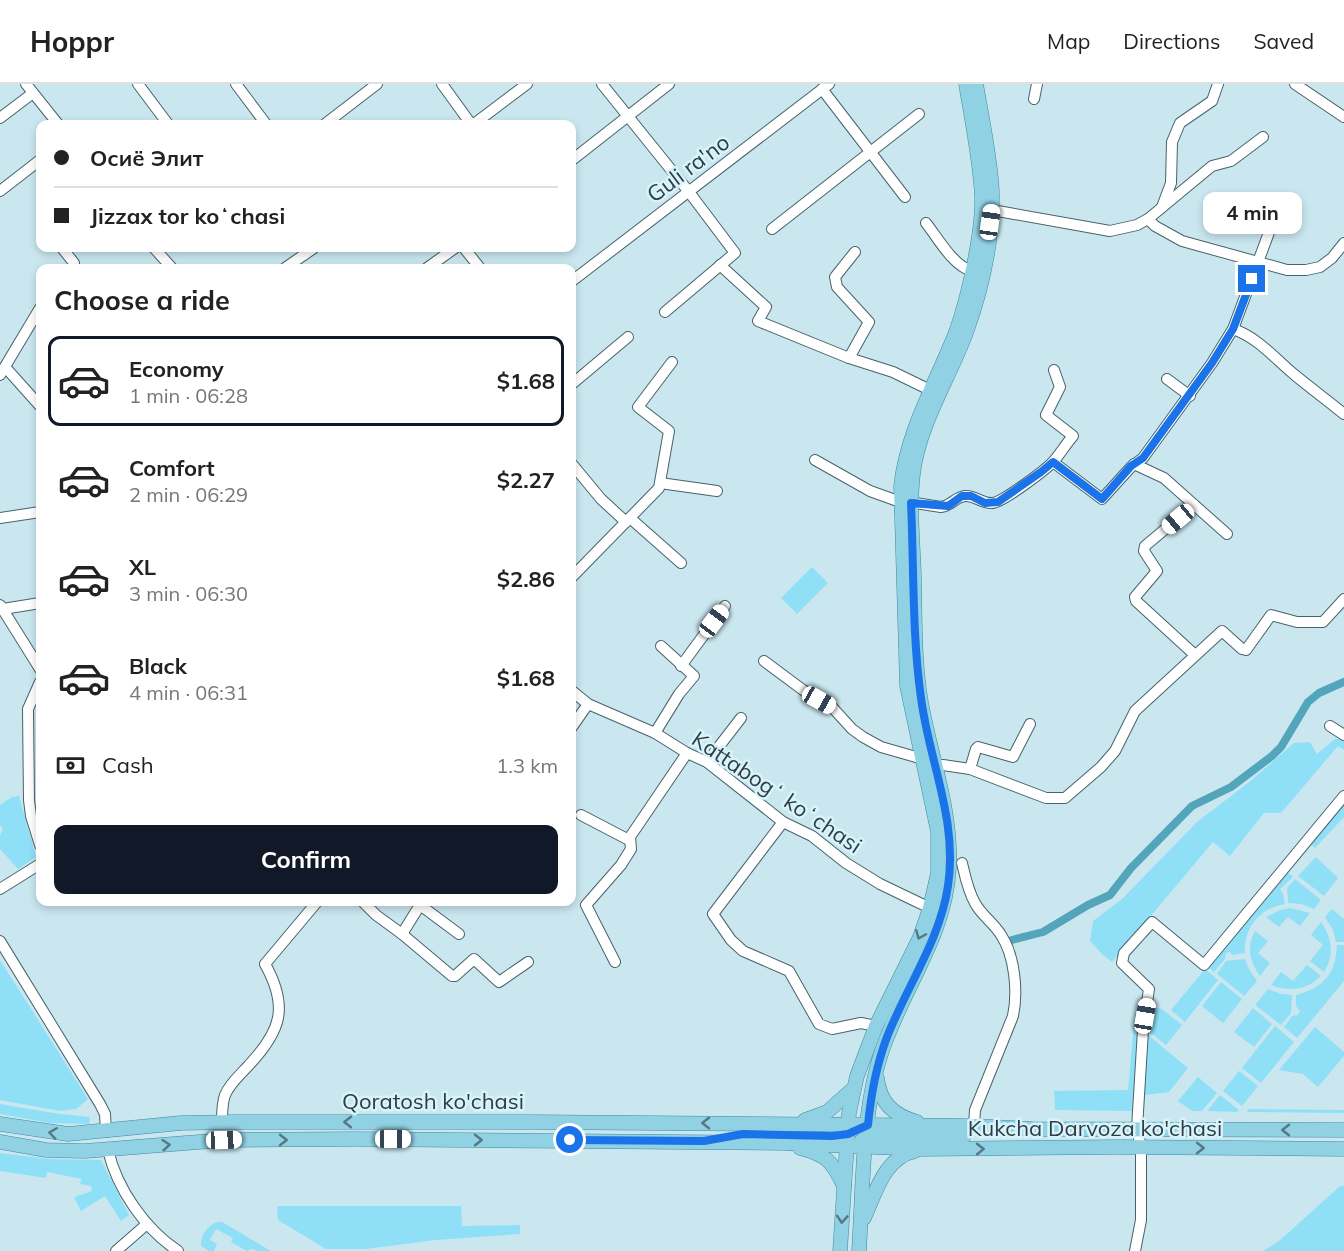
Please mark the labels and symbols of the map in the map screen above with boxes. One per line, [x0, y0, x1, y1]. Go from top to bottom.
street label: Guli ra'no [641, 128, 735, 208]
callout: 4 min [1202, 192, 1302, 234]
car [979, 203, 1001, 241]
route end [1238, 265, 1265, 292]
car [1158, 501, 1198, 537]
car [696, 601, 732, 641]
car [799, 683, 839, 717]
street label: Kattabogʻ koʻchasi [687, 725, 867, 859]
one-way arrow [915, 929, 927, 940]
car [1133, 997, 1157, 1035]
street label: Qoratosh ko'chasi [342, 1087, 524, 1115]
street label: Kukcha Darvoza ko'chasi [968, 1114, 1222, 1142]
one-way arrow [344, 1116, 353, 1128]
one-way arrow [701, 1117, 710, 1130]
one-way arrow [1281, 1123, 1290, 1136]
route start [556, 1126, 583, 1153]
one-way arrow [48, 1127, 57, 1139]
car [206, 1130, 242, 1150]
car [375, 1130, 411, 1148]
one-way arrow [473, 1133, 482, 1146]
one-way arrow [278, 1134, 287, 1146]
one-way arrow [161, 1139, 170, 1152]
one-way arrow [1195, 1142, 1204, 1154]
one-way arrow [975, 1143, 984, 1155]
one-way arrow [836, 1214, 849, 1223]

